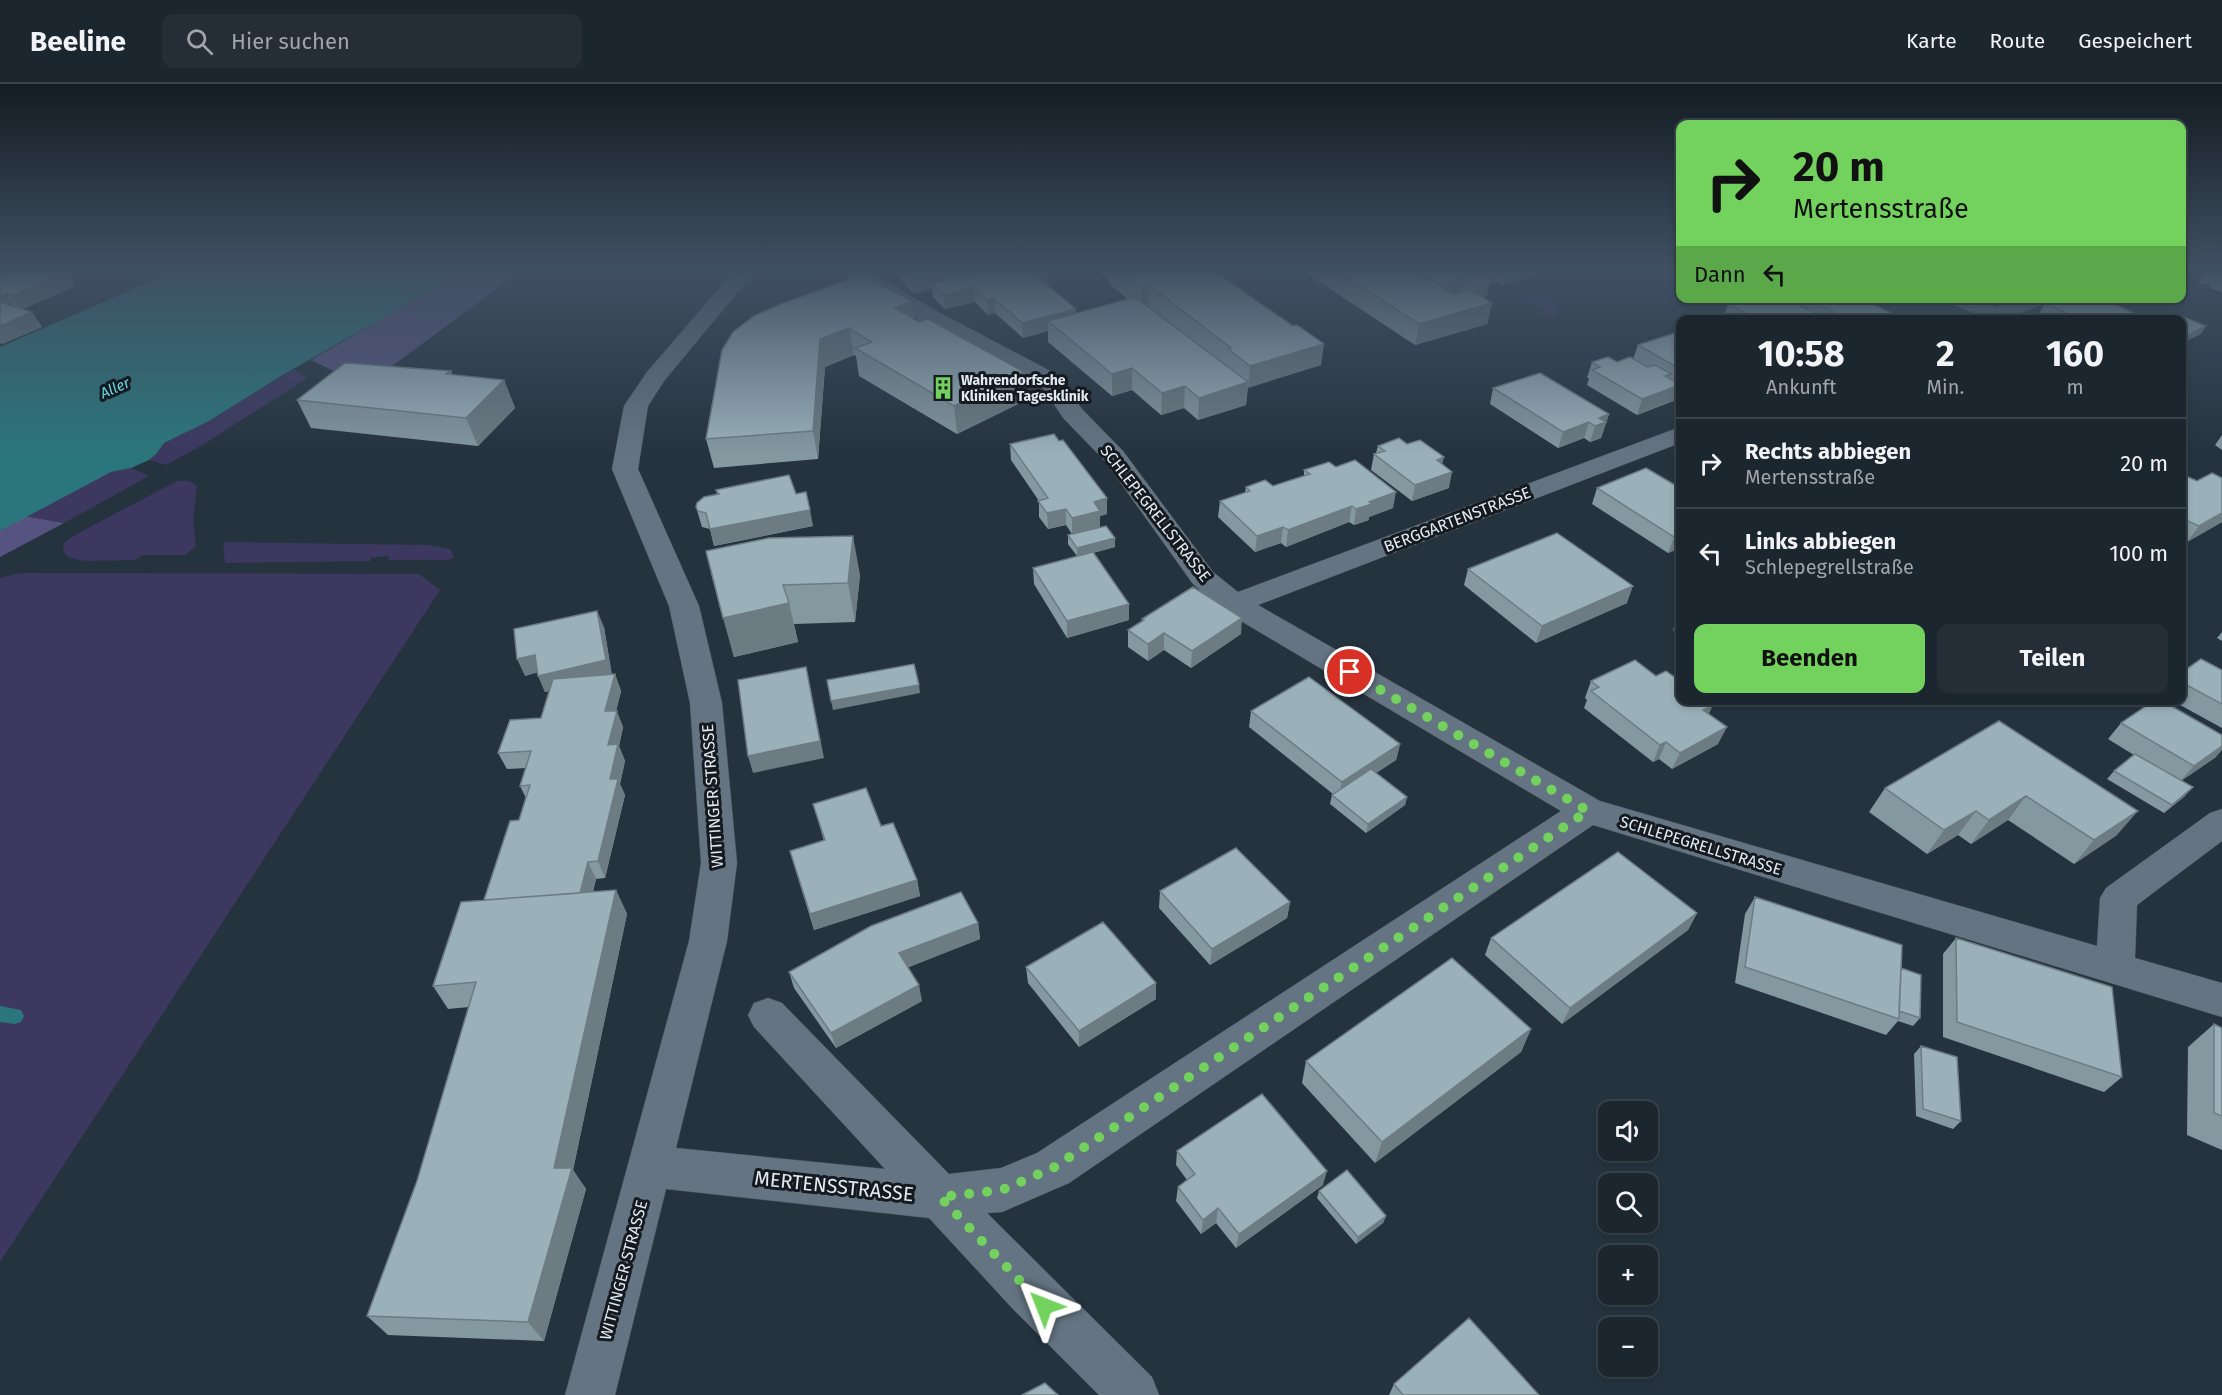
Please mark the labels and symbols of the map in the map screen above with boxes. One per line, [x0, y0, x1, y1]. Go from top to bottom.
place label: Wahrendorfsche Kliniken Tagesklinik [961, 372, 1089, 405]
water label: Aller [96, 373, 134, 403]
building icon: Wahrendorfsche Kliniken Tagesklinik [930, 375, 956, 401]
street label: SCHLEPEGRELLSTRASSE [1096, 441, 1215, 585]
street label: BERGGARTENSTRASSE [1381, 483, 1533, 556]
pin [1324, 646, 1375, 697]
street label: WITTINGER STRASSE [698, 723, 727, 868]
street label: SCHLEPEGRELLSTRASSE [1618, 812, 1784, 879]
street label: MERTENSSTRASSE [753, 1166, 915, 1206]
street label: WITTINGER STRASSE [596, 1198, 651, 1342]
position arrow [1012, 1274, 1076, 1338]

